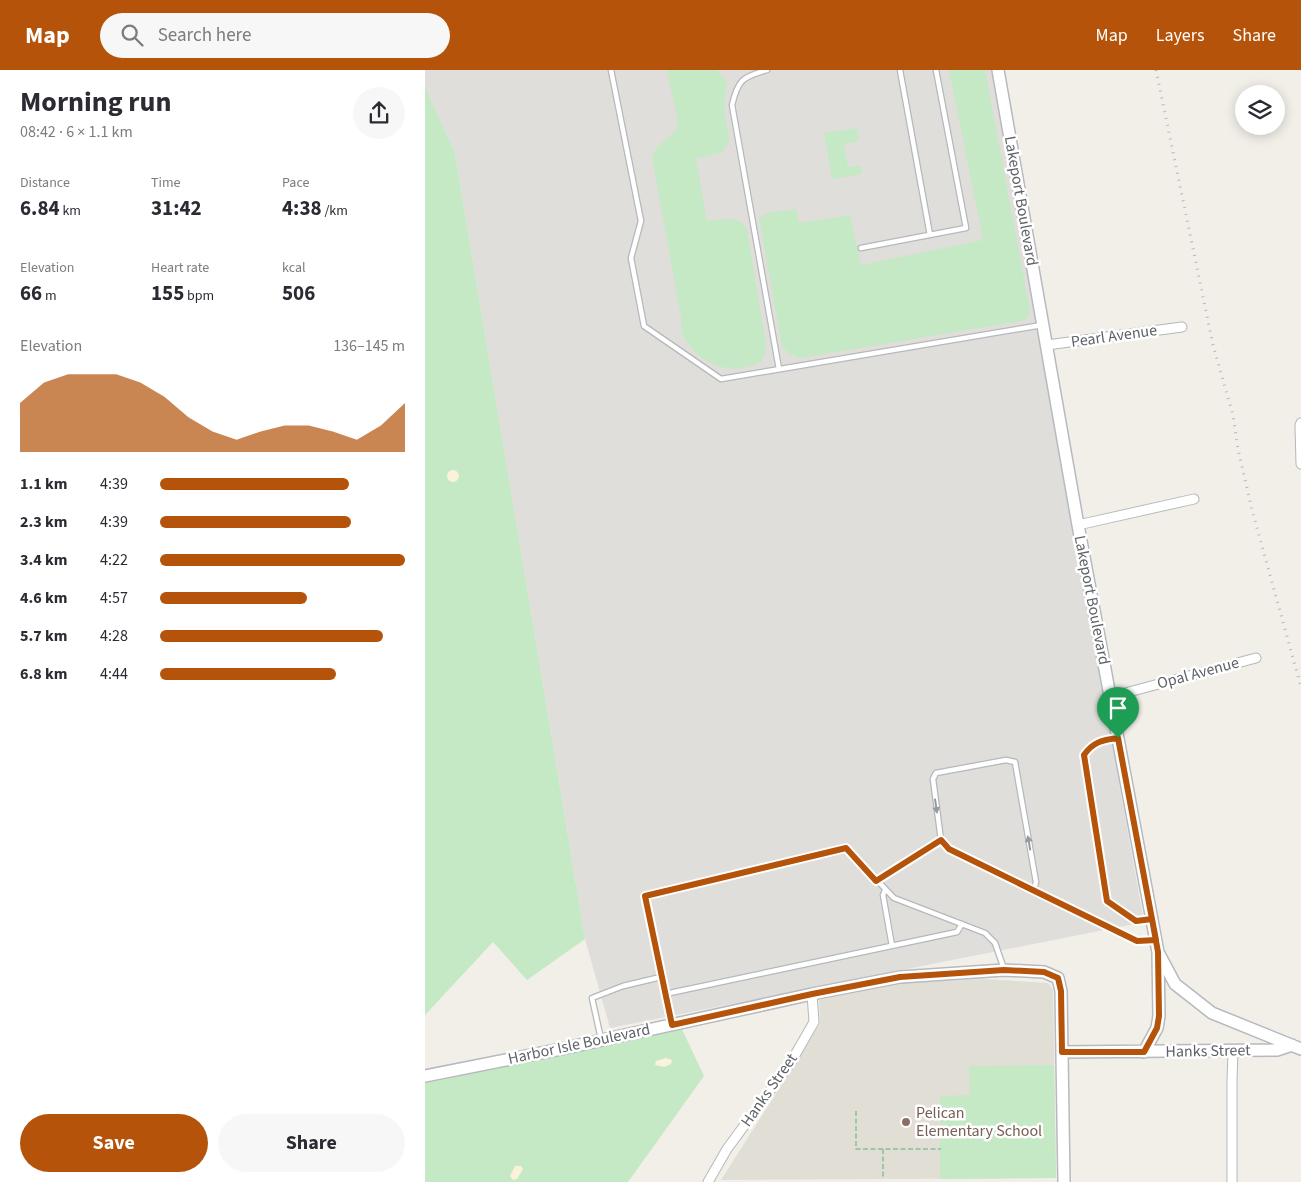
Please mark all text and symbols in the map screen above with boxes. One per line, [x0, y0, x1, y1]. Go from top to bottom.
search box [100, 13, 450, 58]
text: Map [25, 18, 70, 53]
icon: search [118, 21, 146, 49]
text: Search here [158, 22, 251, 49]
text: Map [1096, 23, 1128, 48]
text: Layers [1156, 23, 1205, 48]
text: Share [1233, 23, 1276, 48]
text: Morning run [20, 82, 171, 122]
map controls [1235, 85, 1285, 135]
button: layers [1235, 85, 1285, 135]
button: share [353, 87, 405, 139]
text: 08:42 · 6 × 1.1 km [20, 121, 133, 143]
street label: Lakeport Boulevard [999, 134, 1043, 268]
text: Distance [20, 173, 70, 193]
text: Time [151, 173, 181, 193]
text: Pace [282, 173, 309, 193]
text: 6.84 [20, 193, 60, 223]
text: 31:42 [151, 193, 202, 223]
text: 4:38 [282, 193, 322, 223]
text: km [60, 201, 81, 221]
text: /km [322, 201, 348, 221]
text: Elevation [20, 258, 75, 278]
text: Heart rate [151, 258, 209, 278]
text: kcal [282, 258, 306, 278]
text: 66 [20, 278, 42, 308]
text: 155 [151, 278, 184, 308]
text: 506 [282, 278, 315, 308]
text: m [42, 286, 57, 306]
text: bpm [184, 286, 214, 306]
street label: Pearl Avenue [1070, 319, 1158, 353]
text: Elevation [20, 335, 82, 357]
text: 136–145 m [333, 335, 405, 357]
text: 1.1 km [20, 473, 67, 495]
text: 4:39 [100, 473, 128, 495]
text: 2.3 km [20, 511, 67, 533]
text: 4:39 [100, 511, 128, 533]
street label: Lakeport Boulevard [1069, 533, 1115, 667]
text: 3.4 km [20, 549, 67, 571]
text: 4:22 [100, 549, 128, 571]
text: 4.6 km [20, 587, 67, 609]
text: 4:57 [100, 587, 128, 609]
text: 5.7 km [20, 625, 67, 647]
text: 4:28 [100, 625, 128, 647]
street label: Opal Avenue [1155, 651, 1241, 694]
text: 6.8 km [20, 663, 67, 685]
text: 4:44 [100, 663, 128, 685]
pin [1097, 687, 1139, 738]
icon: arrive [1104, 694, 1132, 722]
one-way arrow [932, 799, 940, 815]
one-way arrow [1025, 834, 1033, 850]
street label: Harbor Isle Boulevard [506, 1018, 652, 1070]
street label: Hanks Street [1165, 1039, 1251, 1063]
street label: Hanks Street [736, 1048, 803, 1131]
place label: Pelican Elementary School [916, 1102, 1042, 1142]
button: Save [20, 1114, 208, 1172]
button: Share [218, 1114, 405, 1172]
marker: Pelican Elementary School [900, 1116, 912, 1128]

